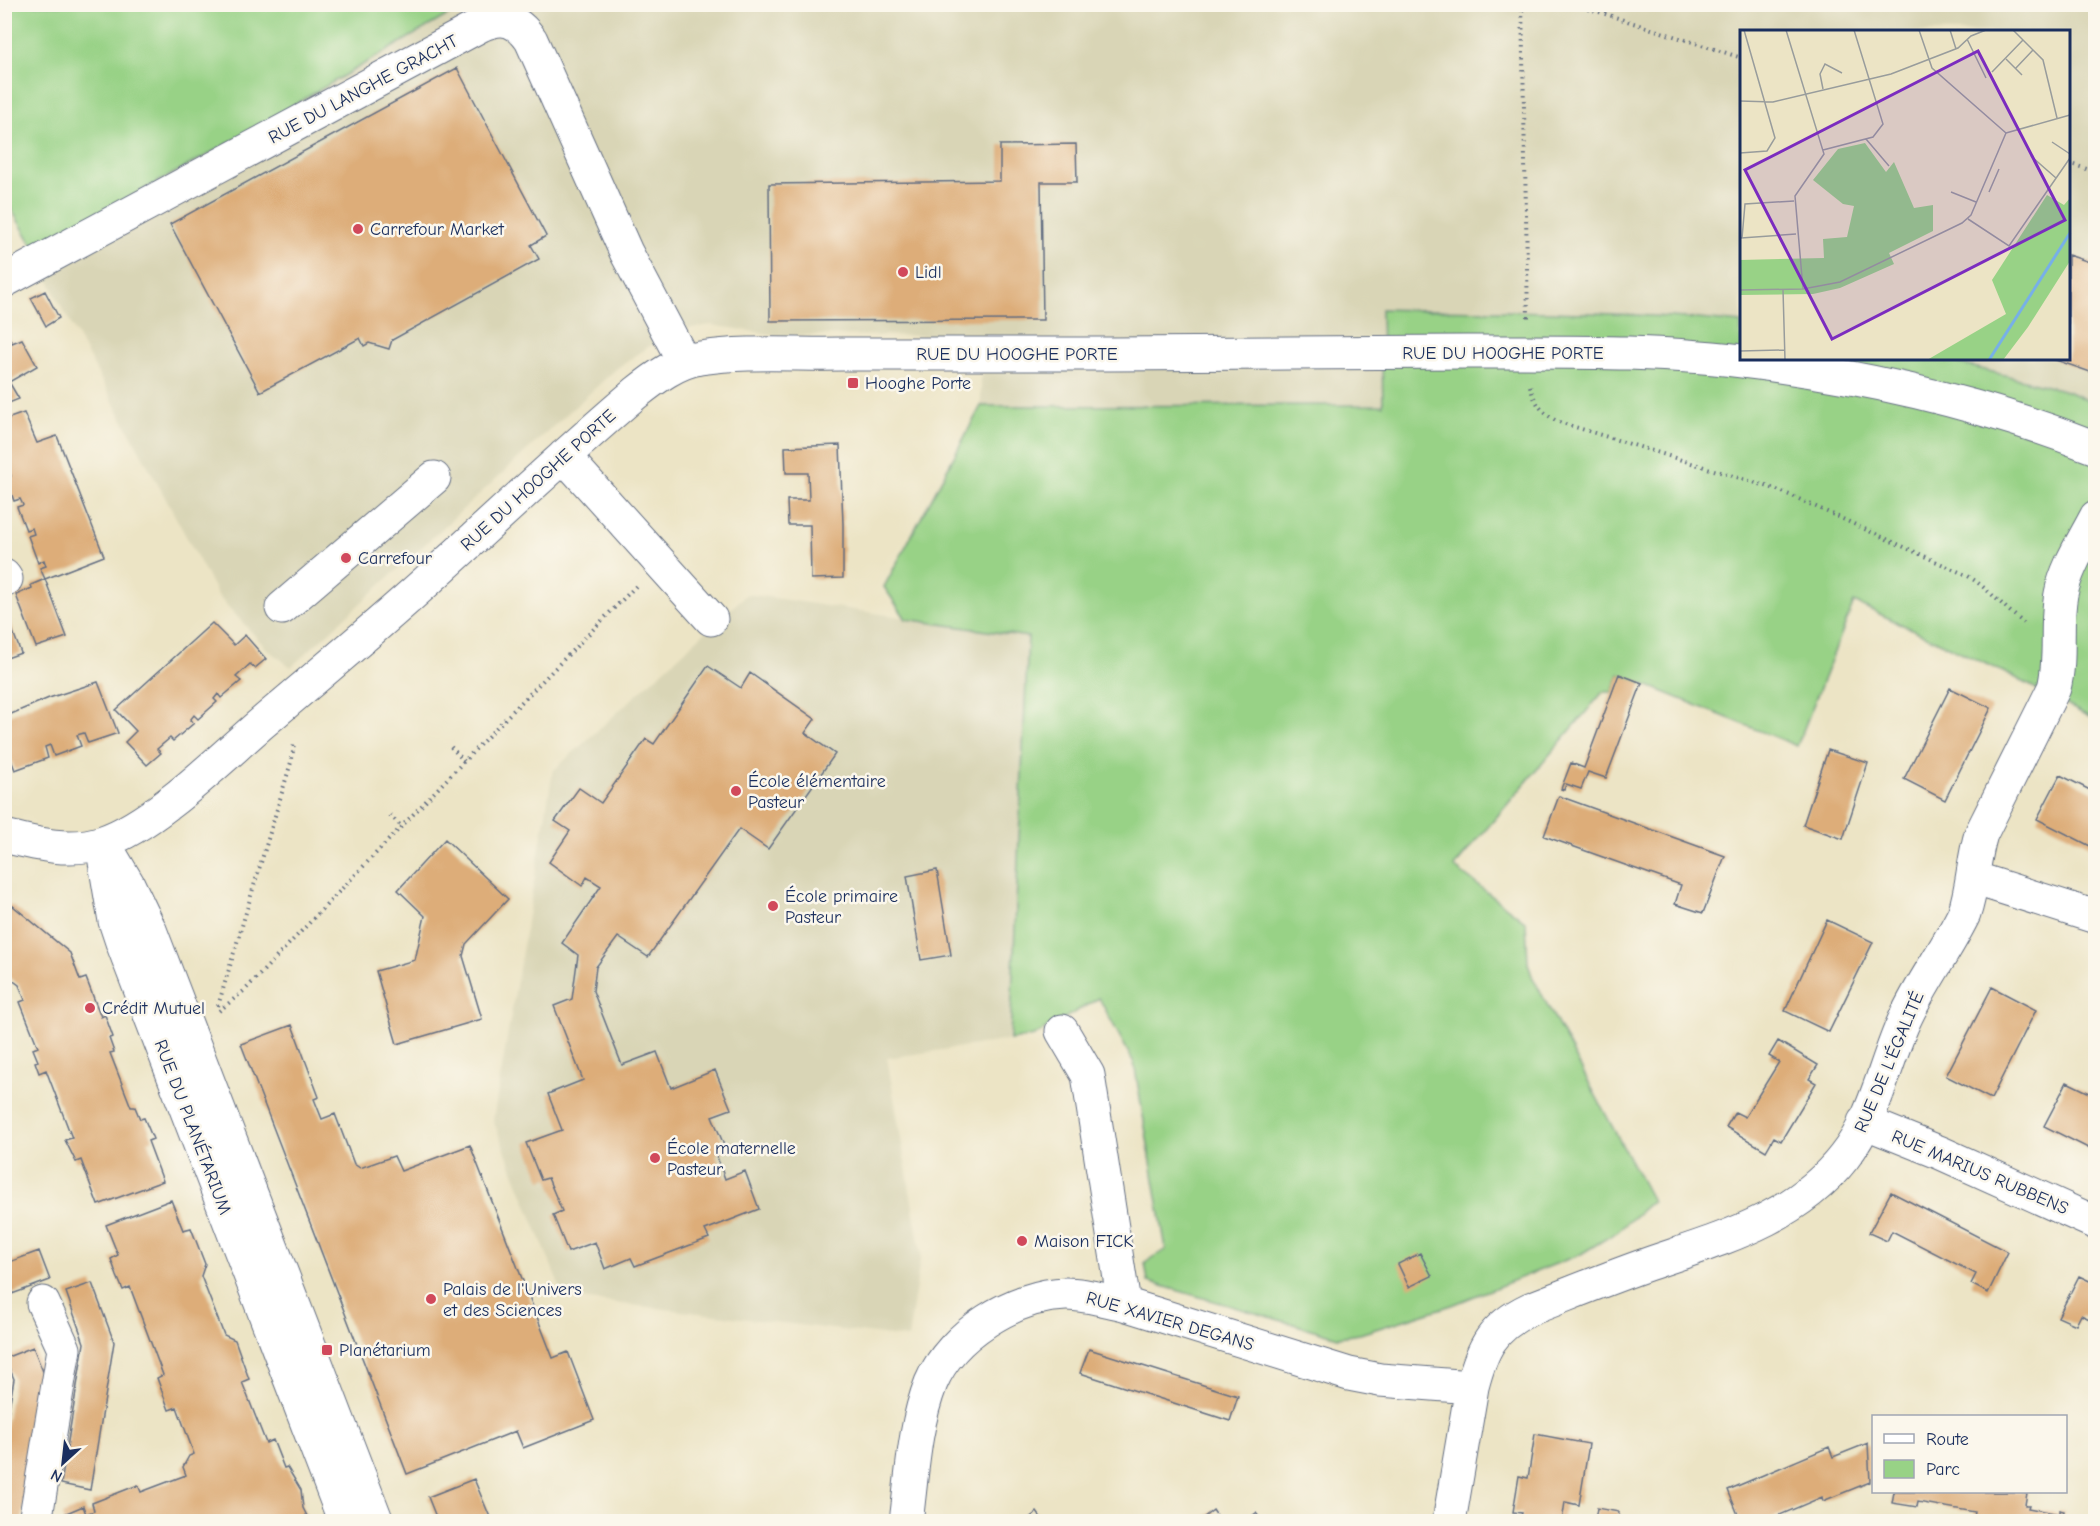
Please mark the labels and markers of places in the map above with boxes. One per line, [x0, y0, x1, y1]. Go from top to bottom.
place label: Carrefour Market [370, 219, 505, 240]
marker: Carrefour Market [351, 222, 365, 236]
place label: Lidl [915, 262, 942, 283]
marker: Lidl [896, 265, 910, 279]
place label: Hooghe Porte [865, 373, 971, 394]
marker: Hooghe Porte [846, 376, 860, 390]
place label: Carrefour [358, 548, 433, 569]
marker: Carrefour [339, 551, 353, 565]
place label: École élémentaire Pasteur [748, 770, 886, 813]
marker: École élémentaire Pasteur [729, 784, 743, 798]
place label: École primaire Pasteur [785, 885, 898, 928]
marker: École primaire Pasteur [766, 899, 780, 913]
place label: Crédit Mutuel [102, 998, 205, 1019]
marker: Crédit Mutuel [83, 1001, 97, 1015]
place label: École maternelle Pasteur [667, 1137, 796, 1180]
marker: École maternelle Pasteur [648, 1151, 662, 1165]
place label: Maison FICK [1034, 1231, 1133, 1252]
marker: Maison FICK [1015, 1234, 1029, 1248]
place label: Palais de l'Univers et des Sciences [443, 1279, 582, 1321]
marker: Palais de l'Univers et des Sciences [424, 1292, 438, 1306]
place label: Planétarium [339, 1340, 431, 1361]
marker: Planétarium [320, 1343, 334, 1357]

